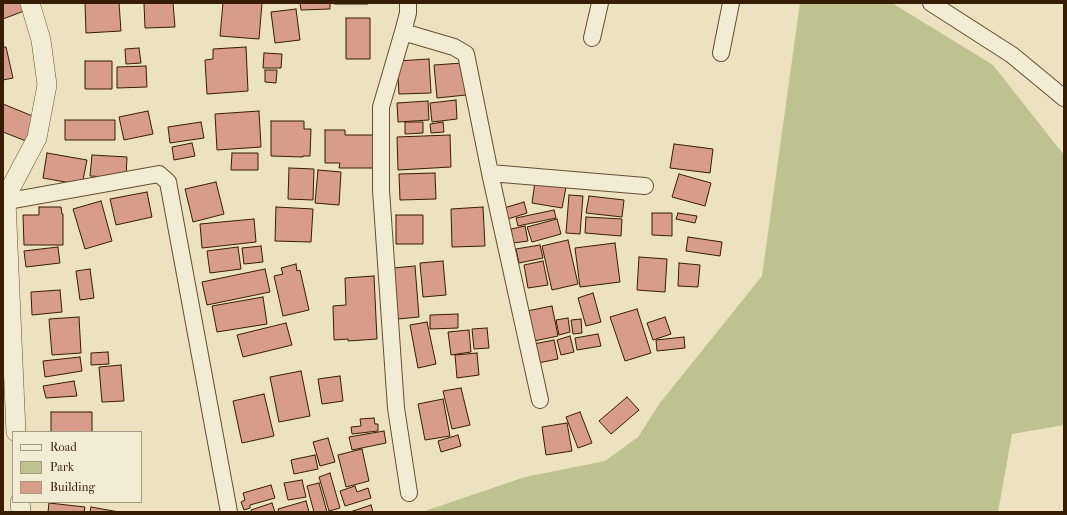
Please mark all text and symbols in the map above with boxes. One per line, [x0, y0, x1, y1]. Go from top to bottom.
legend [12, 431, 142, 503]
text: Road [50, 440, 77, 454]
text: Park [50, 460, 74, 474]
text: Building [50, 480, 95, 494]

